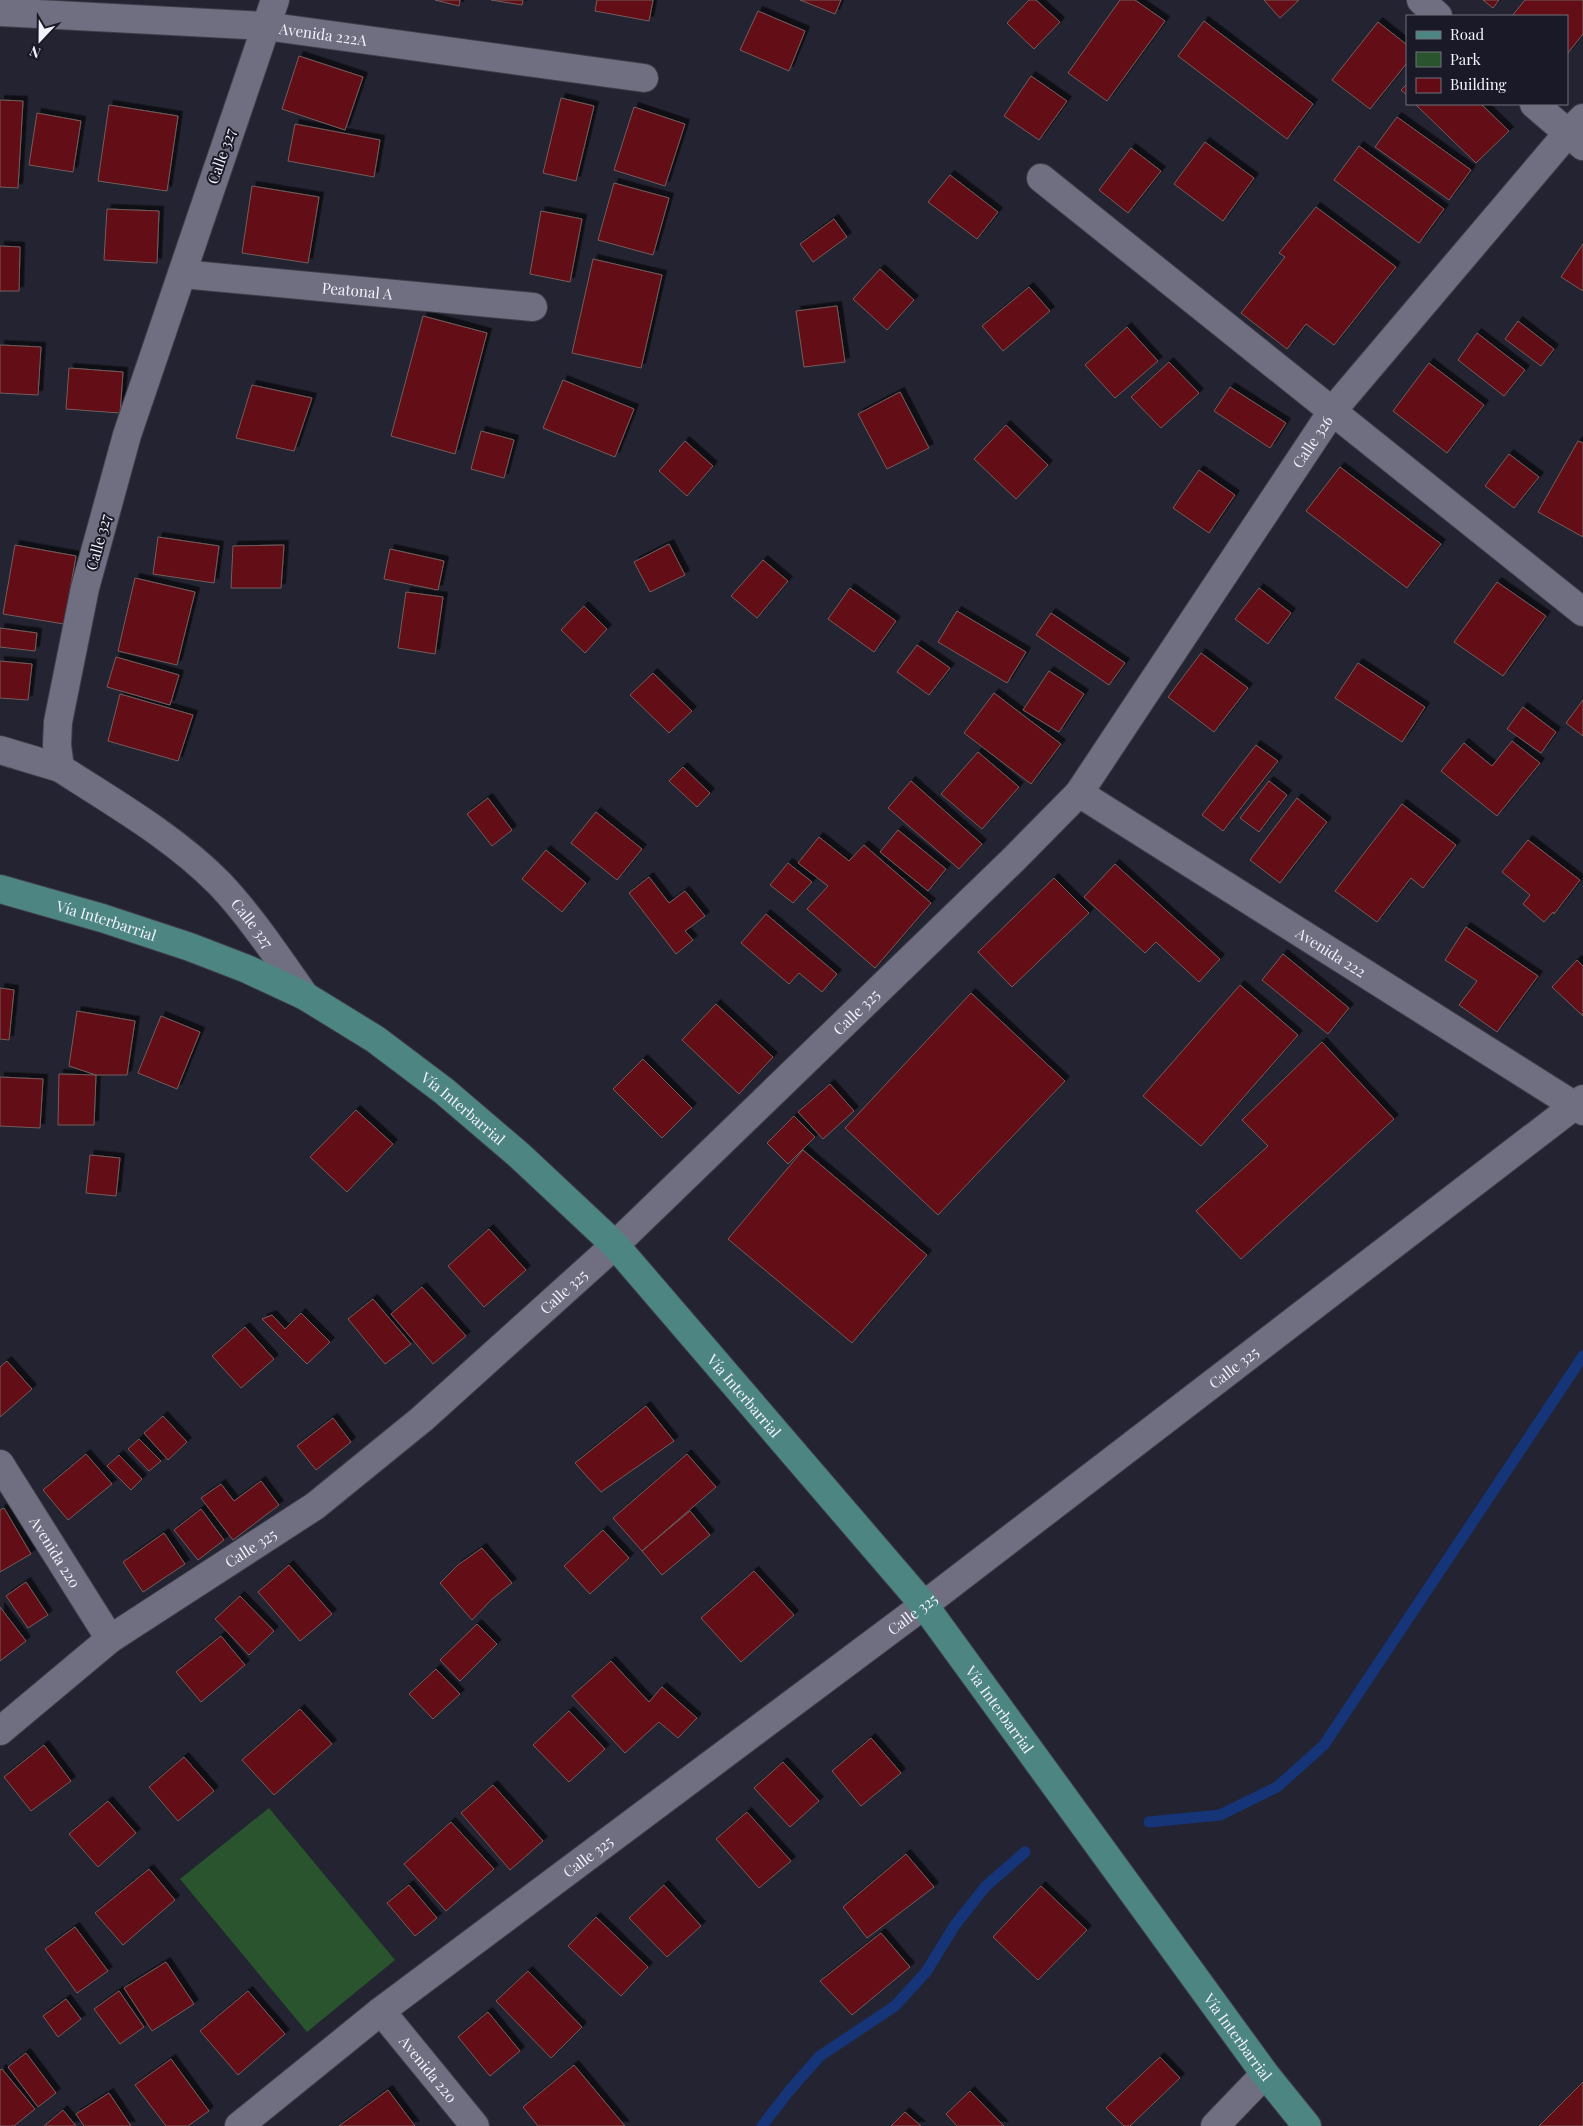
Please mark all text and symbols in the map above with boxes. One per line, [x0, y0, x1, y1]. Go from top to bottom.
north arrow [15, 15, 65, 65]
legend [1406, 15, 1568, 105]
street label: Avenida 222A [277, 18, 369, 50]
text: Road [1450, 24, 1484, 44]
text: N [27, 42, 43, 63]
text: Park [1450, 49, 1482, 69]
text: Building [1450, 74, 1507, 94]
street label: Calle 327 [202, 126, 240, 186]
street label: Peatonal A [321, 277, 394, 304]
street label: Calle 326 [1287, 411, 1337, 472]
street label: Calle 327 [81, 512, 115, 572]
street label: Calle 327 [227, 894, 278, 952]
street label: Vía Interbarrial [53, 895, 159, 945]
street label: Avenida 222 [1291, 922, 1370, 982]
street label: Calle 325 [828, 984, 884, 1039]
street label: Vía Interbarrial [416, 1067, 509, 1149]
street label: Calle 325 [535, 1265, 592, 1318]
street label: Calle 325 [1205, 1342, 1263, 1393]
street label: Vía Interbarrial [702, 1349, 786, 1441]
street label: Avenida 220 [25, 1512, 85, 1592]
street label: Calle 325 [221, 1524, 280, 1572]
street label: Calle 325 [883, 1588, 941, 1639]
street label: Vía Interbarrial [961, 1661, 1038, 1757]
street label: Calle 325 [559, 1831, 617, 1882]
street label: Vía Interbarrial [1199, 1988, 1277, 2085]
street label: Avenida 220 [395, 2031, 462, 2107]

